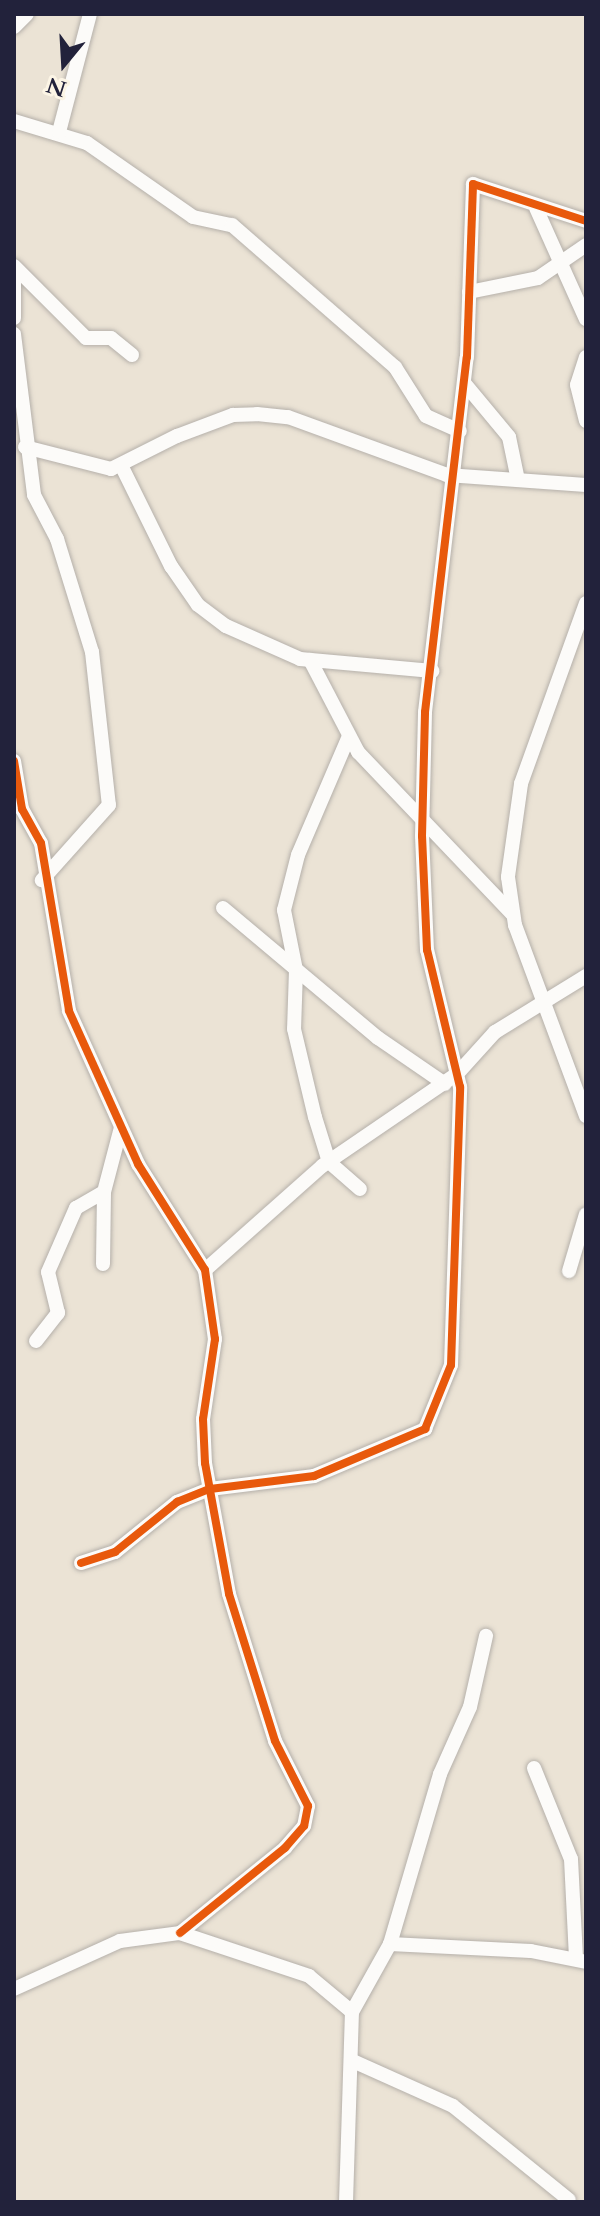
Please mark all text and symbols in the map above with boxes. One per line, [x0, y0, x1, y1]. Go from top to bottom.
north arrow [24, 24, 104, 104]
text: N [43, 70, 70, 104]

